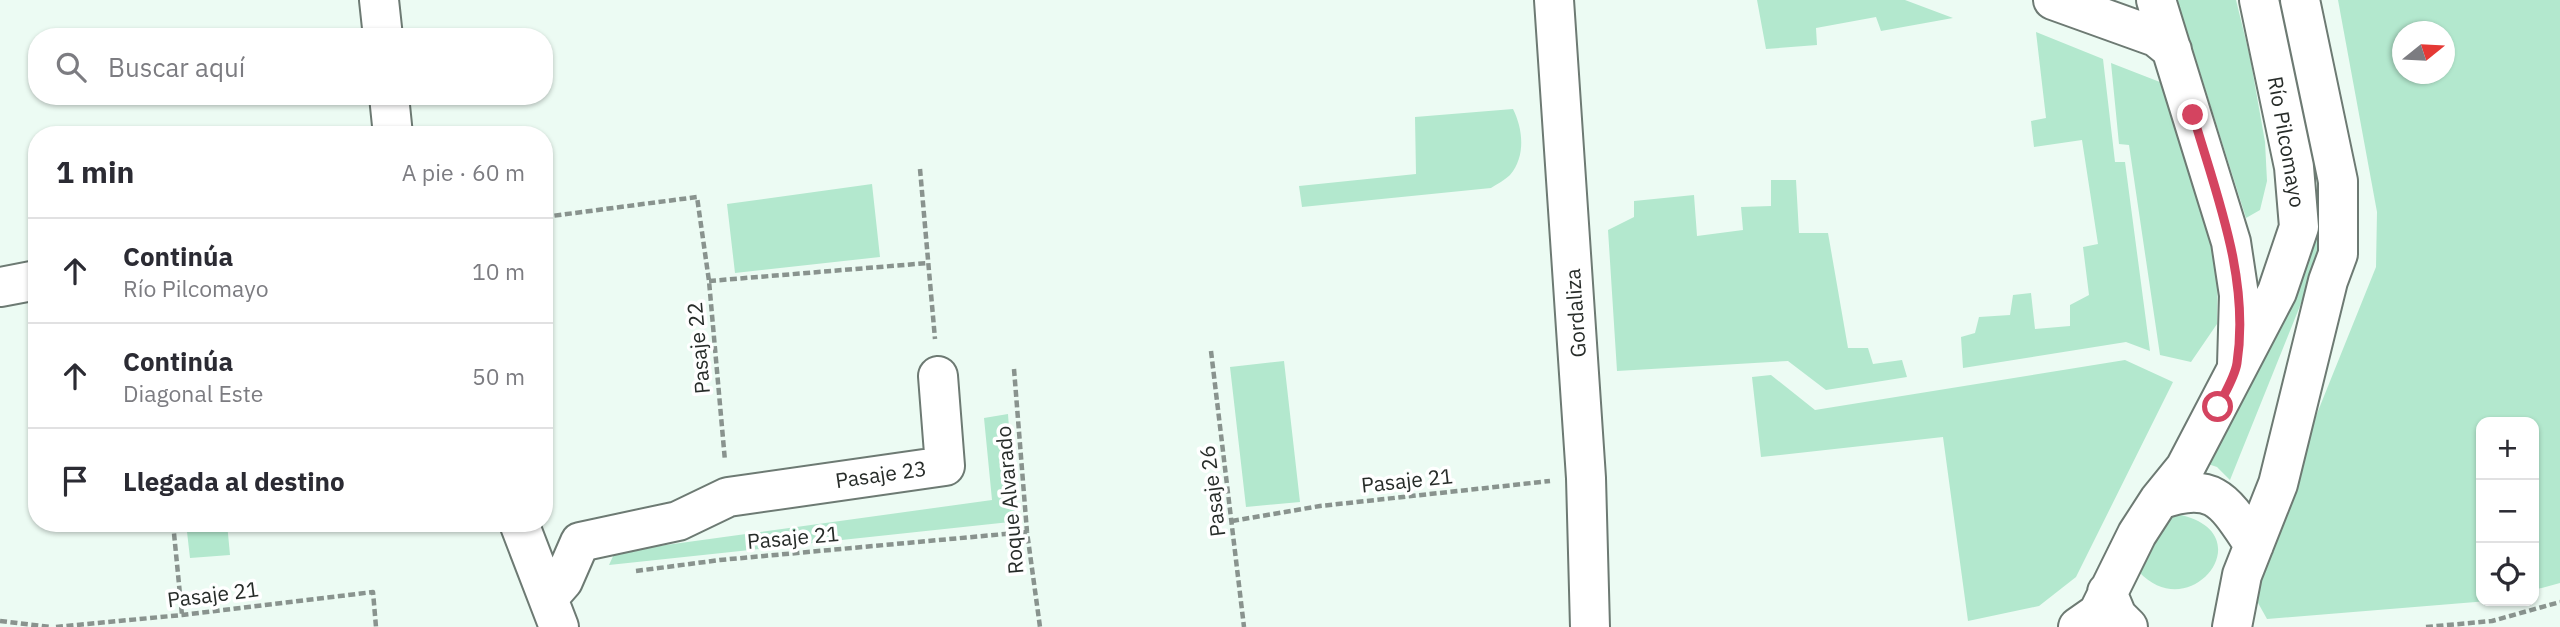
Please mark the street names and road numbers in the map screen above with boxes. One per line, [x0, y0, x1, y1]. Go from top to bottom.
street label: Río Pilcomayo [2262, 74, 2312, 210]
street label: Gordaliza [1558, 268, 1592, 359]
street label: Pasaje 22 [680, 301, 716, 395]
street label: Roque Alvarado [989, 425, 1029, 575]
street label: Pasaje 26 [1192, 444, 1232, 539]
street label: Pasaje 23 [833, 454, 928, 494]
street label: Pasaje 21 [1360, 461, 1454, 499]
street label: Pasaje 21 [746, 519, 840, 555]
street label: Pasaje 21 [165, 574, 260, 614]

